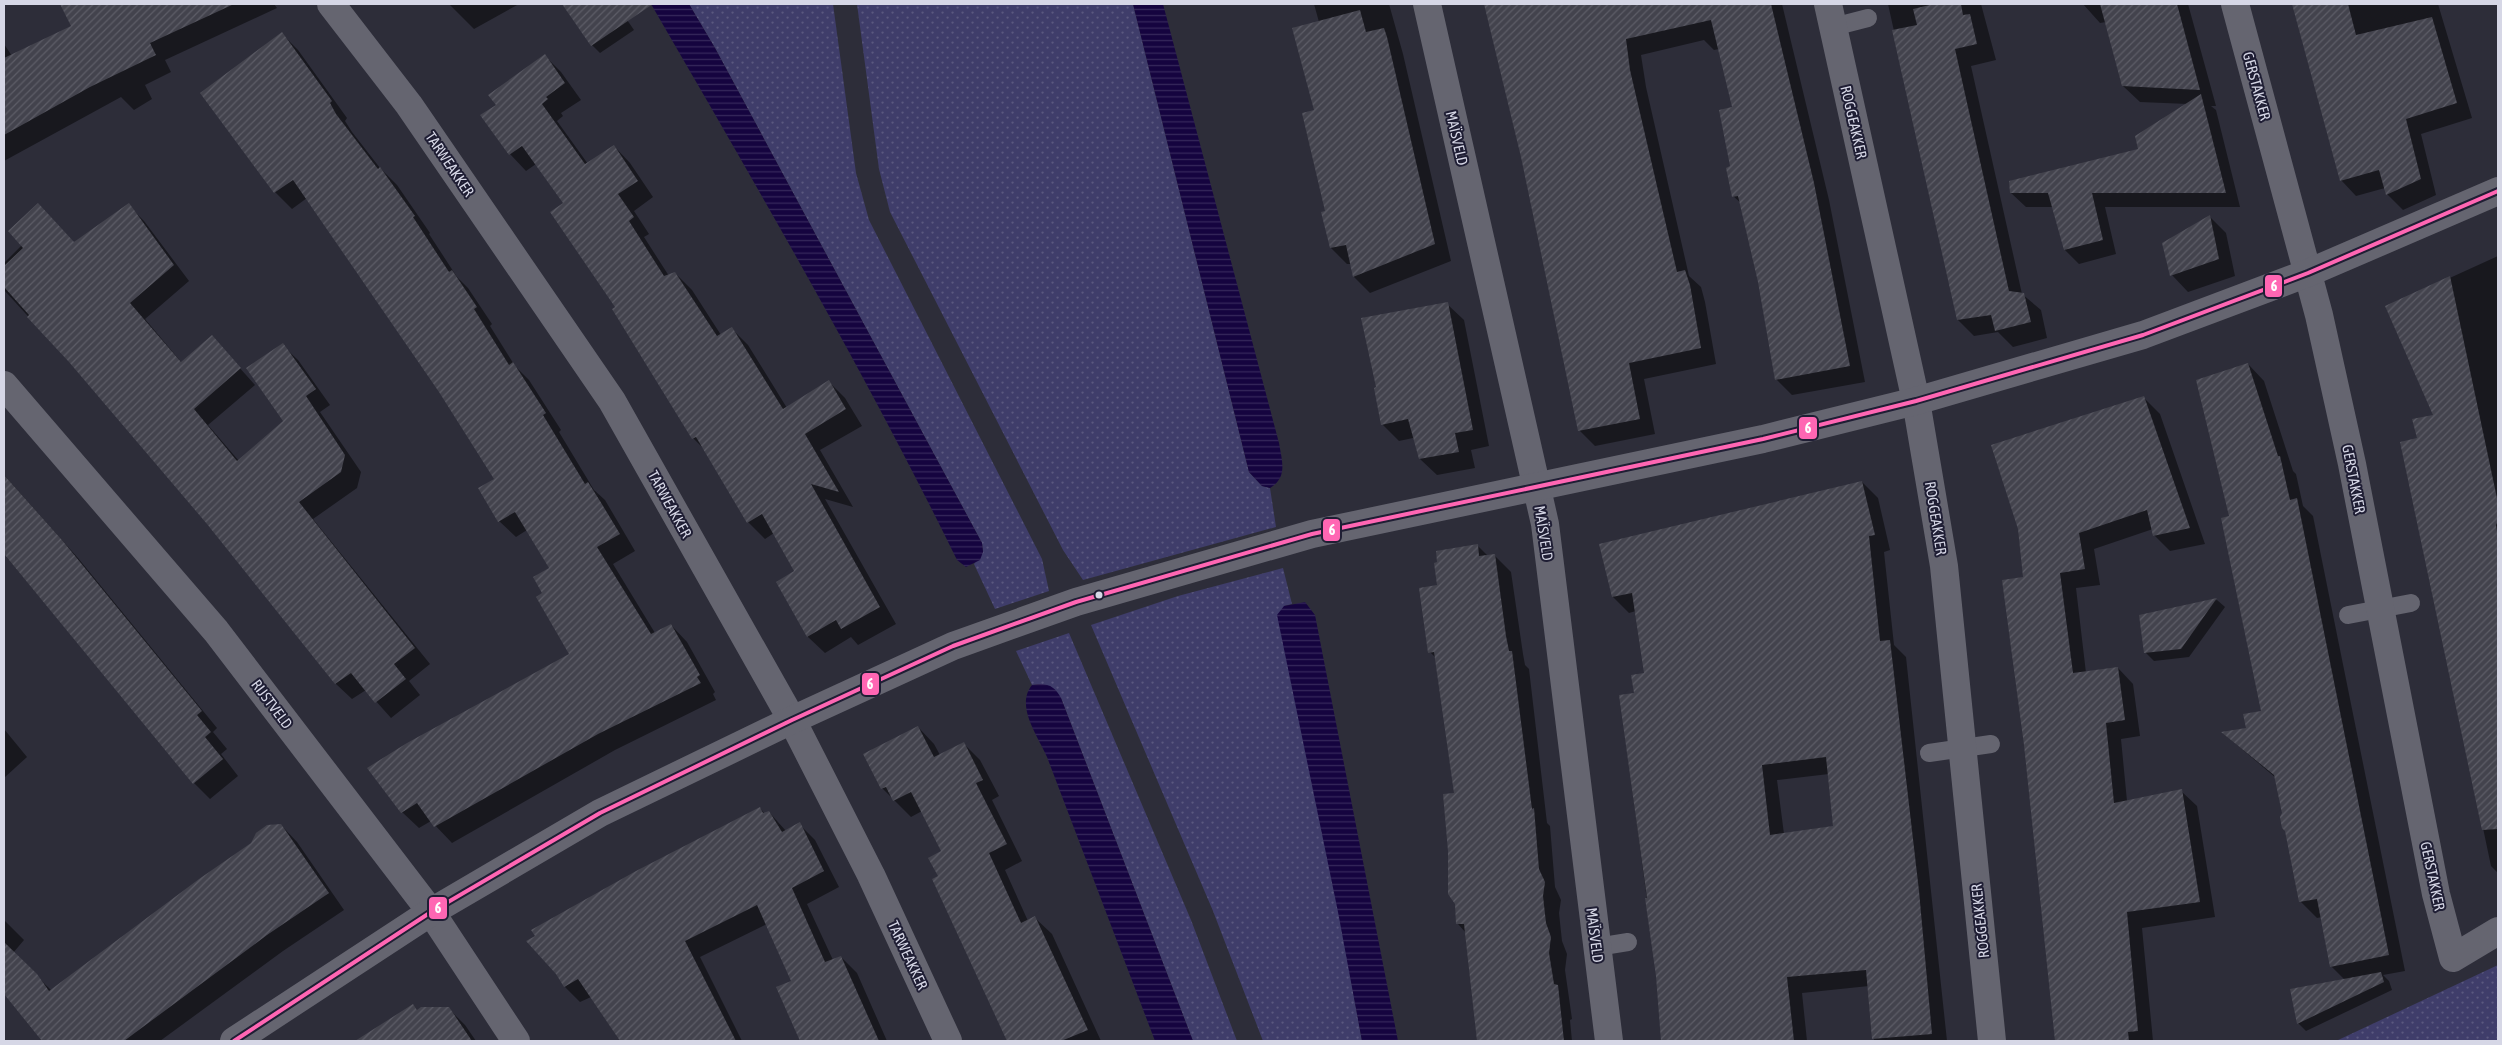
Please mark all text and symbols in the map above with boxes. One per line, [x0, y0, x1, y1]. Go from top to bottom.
street label: GERSTAKKER [2240, 50, 2274, 123]
street label: ROGGEAKKER [1837, 84, 1871, 161]
street label: MAÏSVELD [1442, 109, 1472, 167]
street label: TARWEAKKER [422, 129, 478, 200]
line badge: 6 [2264, 274, 2283, 298]
text: 6 [2271, 278, 2278, 294]
line badge: 6 [1798, 416, 1818, 440]
text: 6 [1805, 420, 1812, 436]
street label: GERSTAKKER [2339, 443, 2369, 515]
street label: TARWEAKKER [645, 468, 696, 541]
street label: ROGGEAKKER [1922, 480, 1950, 557]
street label: MAÏSVELD [1531, 504, 1557, 562]
line badge: 6 [1322, 518, 1341, 542]
text: 6 [1329, 522, 1336, 538]
unlabelled marker [1094, 590, 1104, 600]
line badge: 6 [861, 672, 880, 696]
street label: RIJSTVELD [248, 676, 296, 732]
text: 6 [867, 676, 874, 692]
street label: GERSTAKKER [2417, 840, 2449, 913]
street label: ROGGEAKKER [1968, 883, 1992, 959]
line badge: 6 [428, 896, 448, 920]
text: 6 [435, 900, 442, 916]
street label: MAÏSVELD [1583, 906, 1607, 964]
street label: TARWEAKKER [885, 918, 932, 993]

